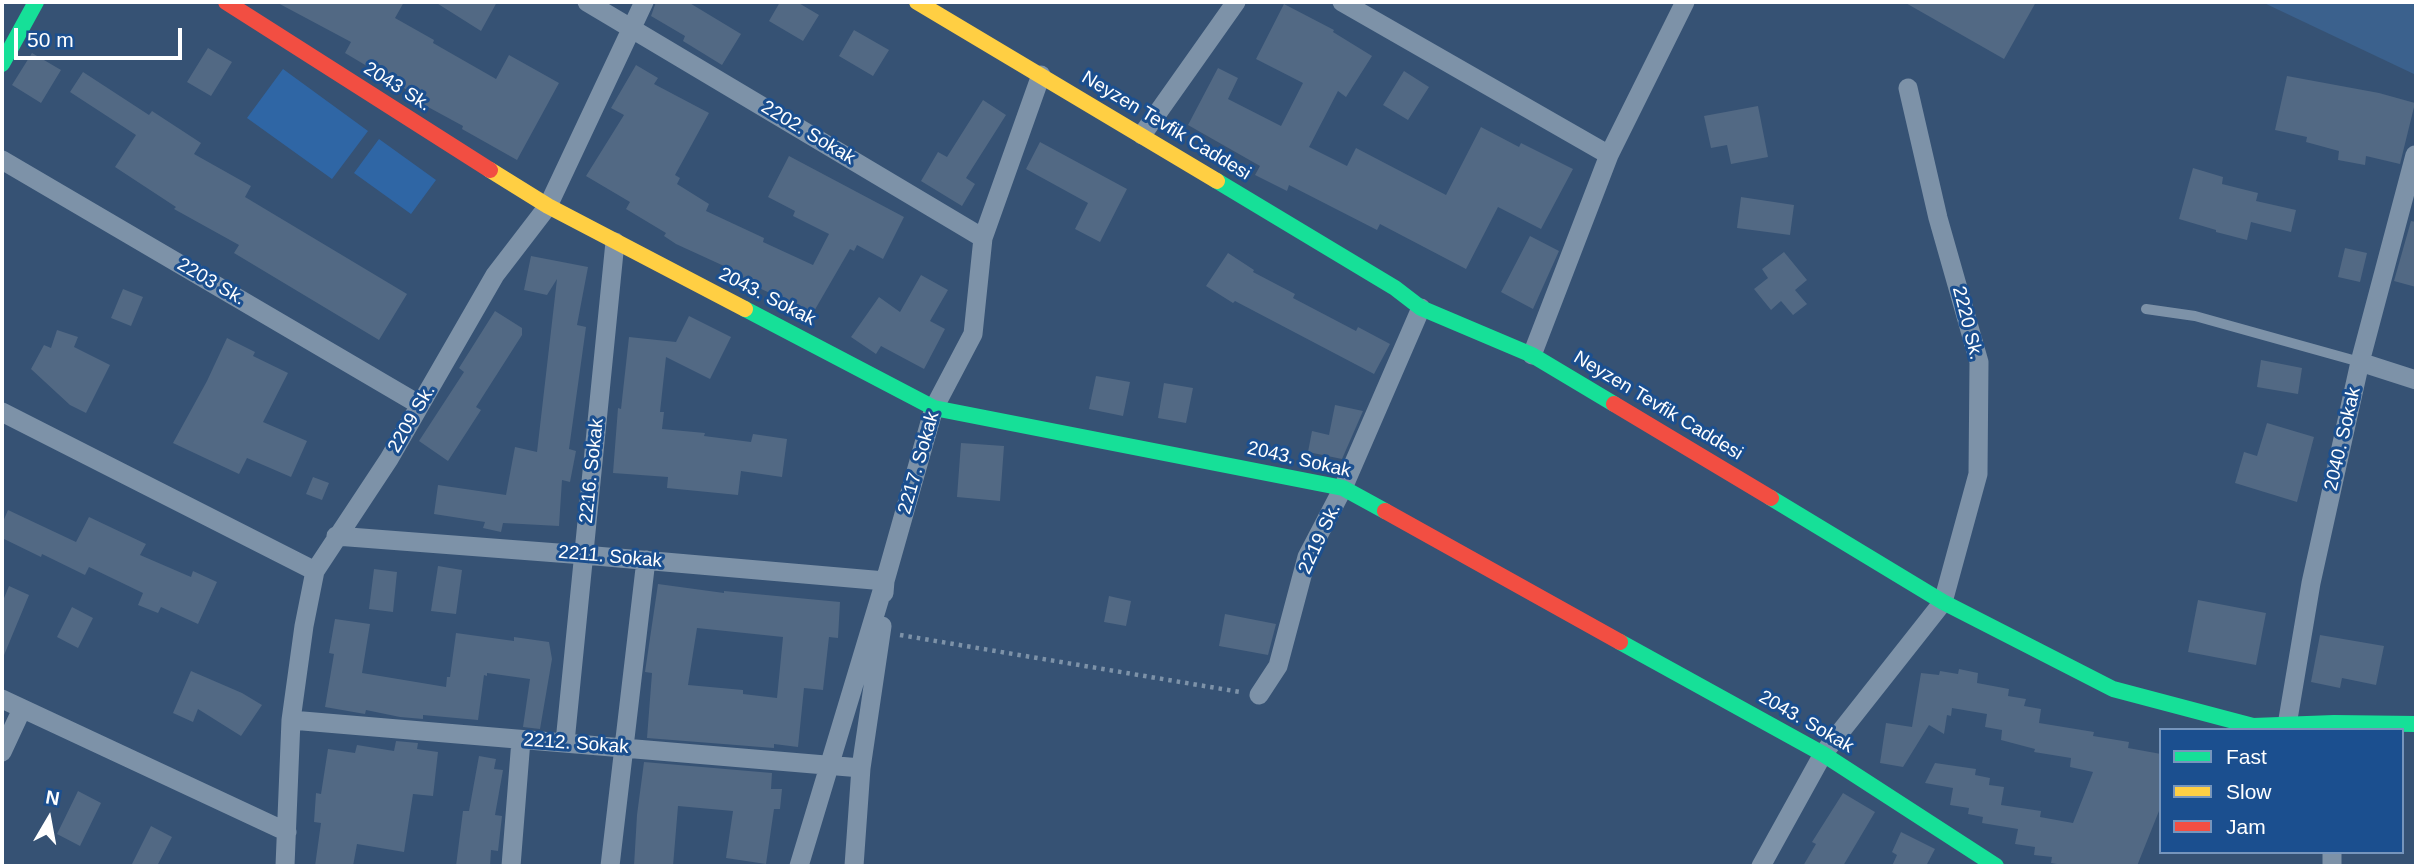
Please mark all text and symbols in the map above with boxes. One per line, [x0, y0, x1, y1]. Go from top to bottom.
scale bar [18, 14, 186, 58]
text: 50 m [27, 28, 74, 51]
street label: 2043 Sk. [359, 57, 435, 117]
street label: Neyzen Tevfik Caddesi [1077, 66, 1255, 186]
street label: 2202. Sokak [757, 96, 859, 170]
street label: 2203 Sk. [173, 253, 249, 311]
street label: 2043. Sokak [715, 263, 819, 331]
street label: 2220 Sk. [1947, 284, 1987, 362]
street label: Neyzen Tevfik Caddesi [1569, 346, 1747, 466]
street label: 2209 Sk. [383, 381, 441, 457]
street label: 2040. Sokak [2320, 385, 2366, 493]
street label: 2217. Sokak [893, 409, 945, 517]
street label: 2216. Sokak [575, 417, 609, 525]
street label: 2043. Sokak [1245, 437, 1353, 483]
street label: 2219 Sk. [1294, 500, 1346, 578]
street label: 2211. Sokak [557, 541, 663, 573]
street label: 2043. Sokak [1755, 686, 1857, 758]
legend [2159, 728, 2404, 854]
street label: 2212. Sokak [523, 729, 629, 759]
text: Fast [2226, 745, 2267, 768]
text: Slow [2226, 780, 2272, 803]
north arrow [14, 784, 84, 854]
text: N [44, 786, 61, 809]
text: Jam [2226, 815, 2266, 838]

